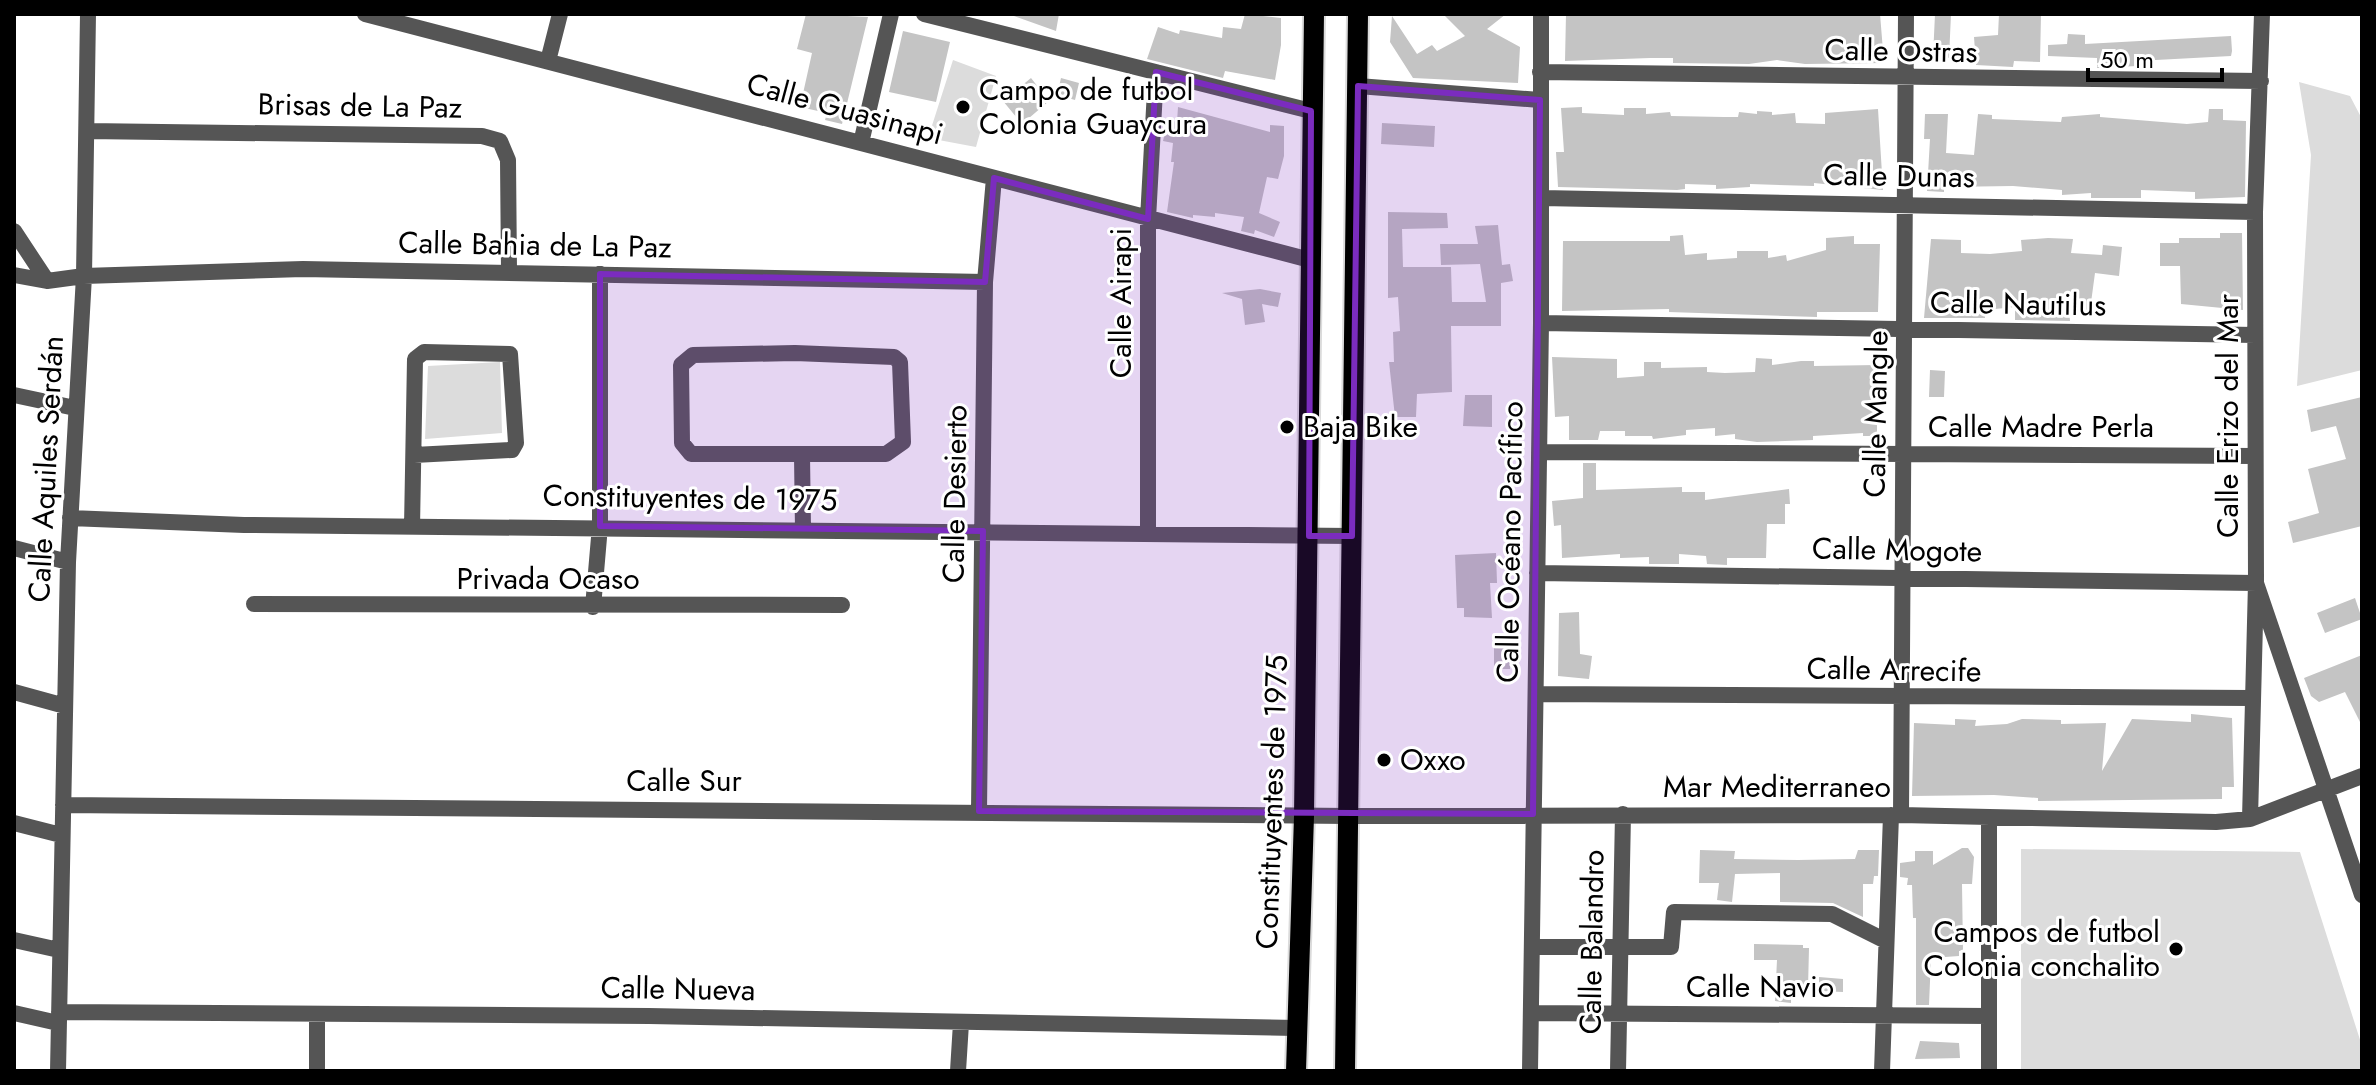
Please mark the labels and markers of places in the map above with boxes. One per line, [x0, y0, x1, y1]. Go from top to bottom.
place label: Campo de futbol Colonia Guaycura [979, 68, 1207, 145]
marker: Campo de futbol Colonia Guaycura [954, 98, 972, 116]
place label: Baja Bike [1303, 405, 1418, 448]
marker: Baja Bike [1278, 418, 1296, 436]
place label: Oxxo [1400, 738, 1466, 781]
marker: Oxxo [1375, 751, 1393, 769]
place label: Campos de futbol Colonia conchalito [1924, 910, 2160, 987]
marker: Campos de futbol Colonia conchalito [2167, 940, 2185, 958]

